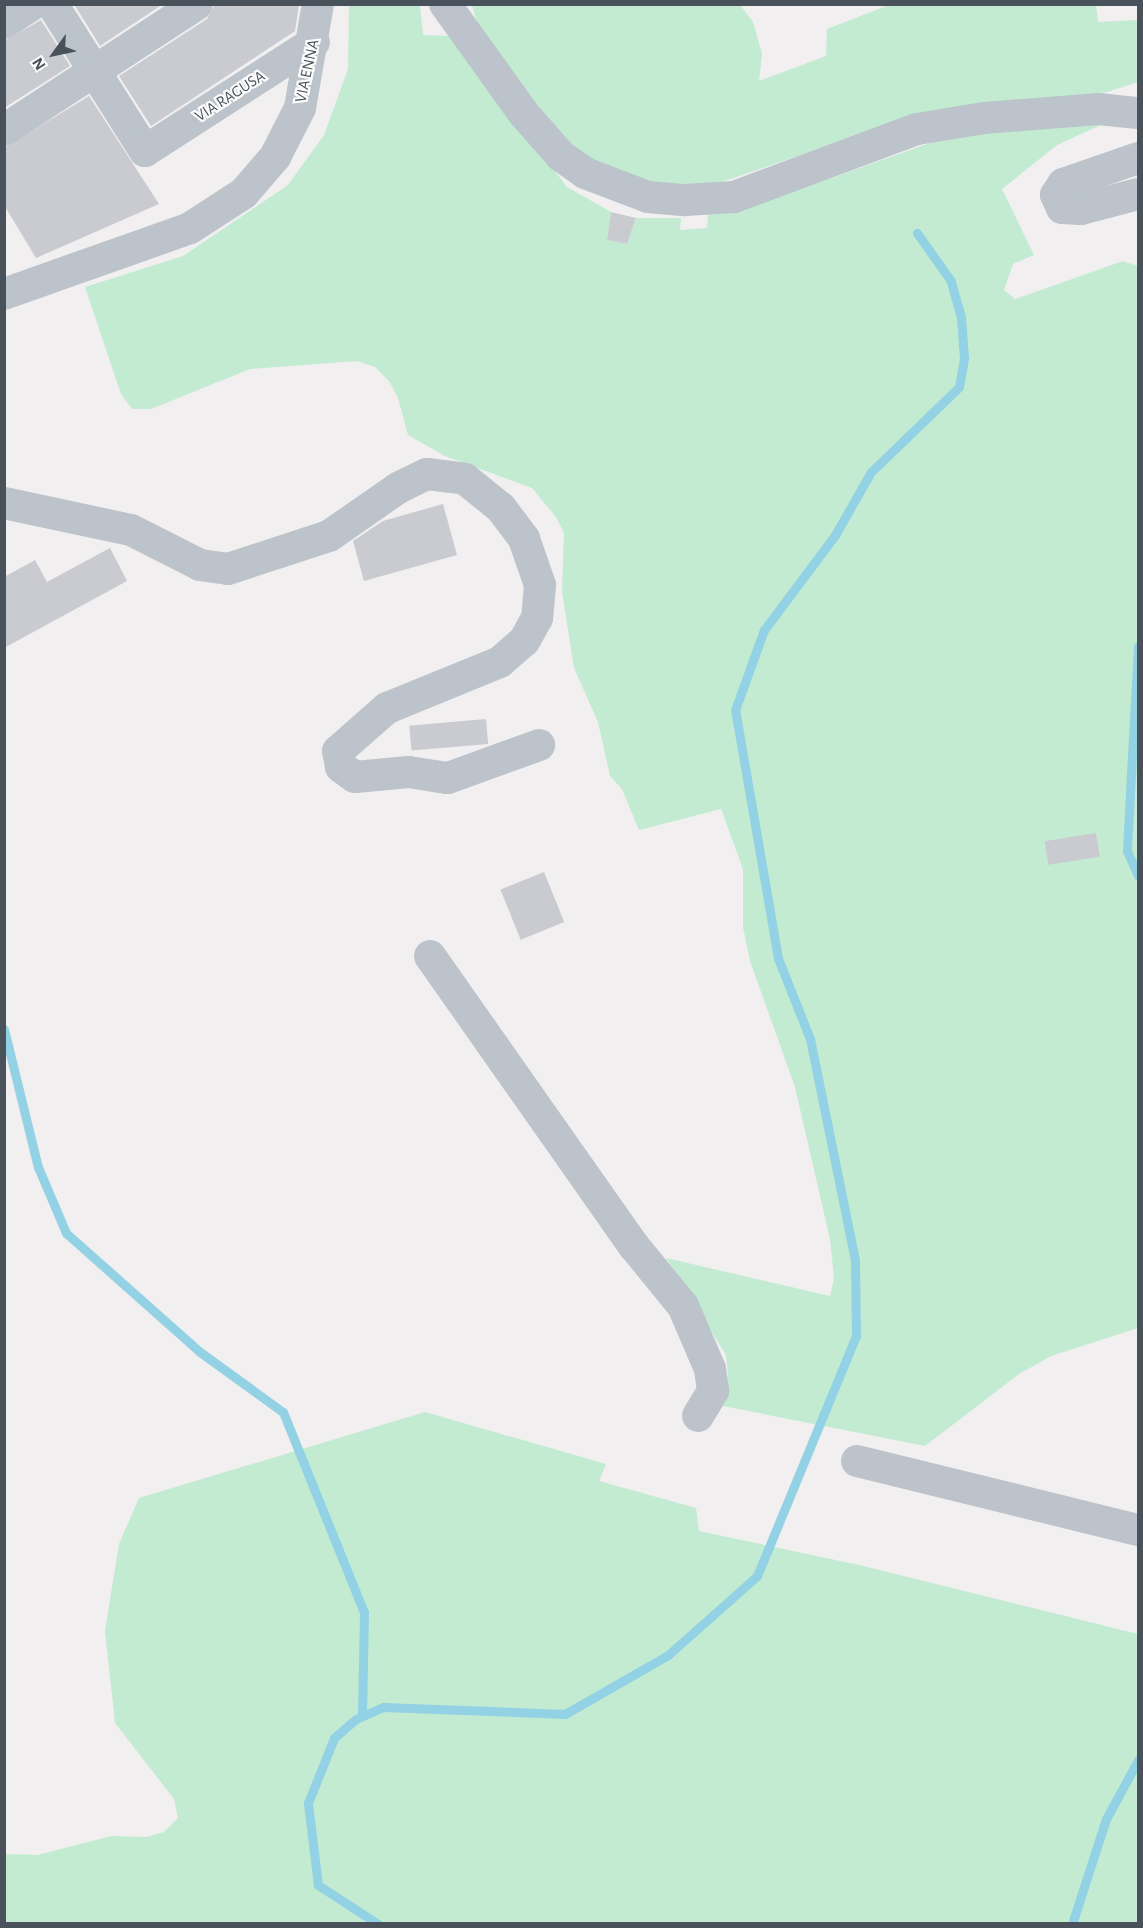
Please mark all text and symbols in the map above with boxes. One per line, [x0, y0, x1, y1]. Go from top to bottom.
north arrow [24, 24, 84, 84]
street label: VIA ENNA [291, 38, 323, 104]
text: N [29, 55, 49, 73]
street label: VIA RAGUSA [191, 66, 269, 126]

